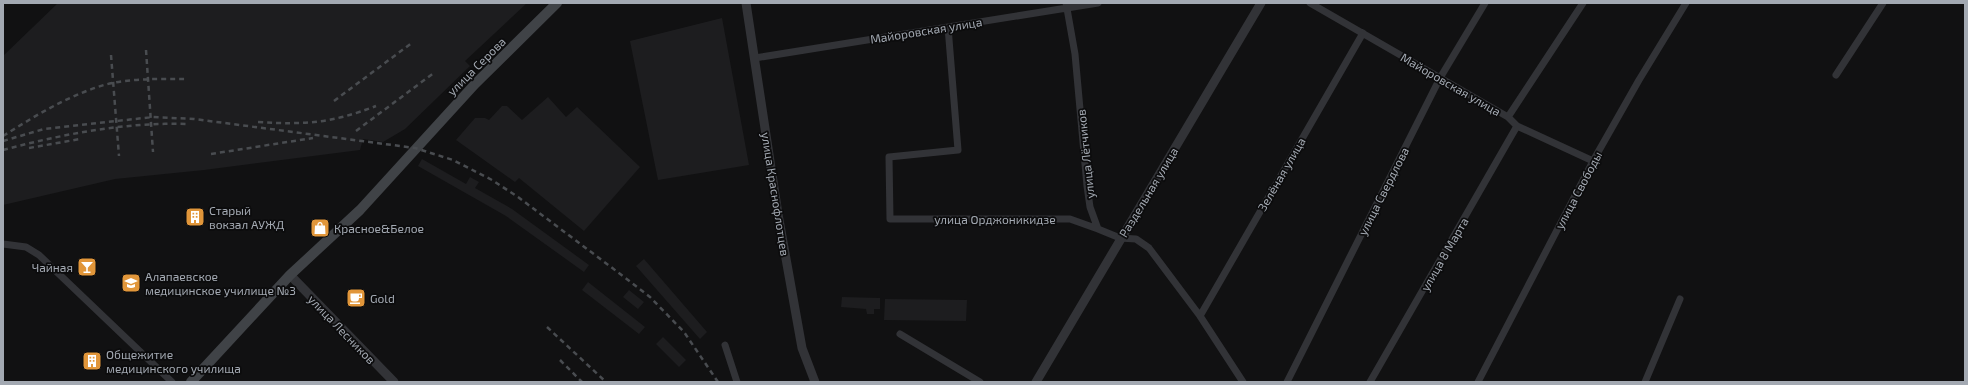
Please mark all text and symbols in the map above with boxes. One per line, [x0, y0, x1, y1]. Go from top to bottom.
street label: Майоровская улица [869, 14, 983, 47]
street label: улица Серова [444, 34, 509, 99]
street label: Майоровская улица [1398, 50, 1504, 119]
street label: улица Лётчиков [1073, 109, 1098, 199]
street label: улица Краснофлотцев [758, 131, 793, 257]
street label: Зелёная улица [1254, 135, 1309, 214]
street label: Раздельная улица [1116, 145, 1181, 240]
street label: улица Свердлова [1355, 145, 1412, 238]
street label: улица Свободы [1552, 149, 1605, 232]
place label: Старый вокзал АУЖД [209, 203, 284, 231]
building icon: Старый вокзал АУЖД [184, 206, 206, 228]
street label: улица Орджоникидзе [934, 212, 1056, 227]
street label: улица 8 Марта [1417, 215, 1472, 294]
shop icon: Красное&Белое [309, 217, 331, 239]
place label: Красное&Белое [334, 221, 424, 235]
bar icon: Чайная [76, 256, 98, 278]
place label: Чайная [32, 260, 73, 274]
place label: Алапаевское медицинское училище №3 [145, 269, 296, 298]
school or university icon: Алапаевское медицинское училище №3 [120, 272, 142, 294]
cafe icon: Gold [345, 287, 367, 309]
place label: Gold [370, 291, 395, 305]
street label: улица Лесников [305, 292, 378, 367]
place label: Общежитие медицинского училища [106, 347, 241, 376]
building icon: Общежитие медицинского училища [81, 350, 103, 372]

